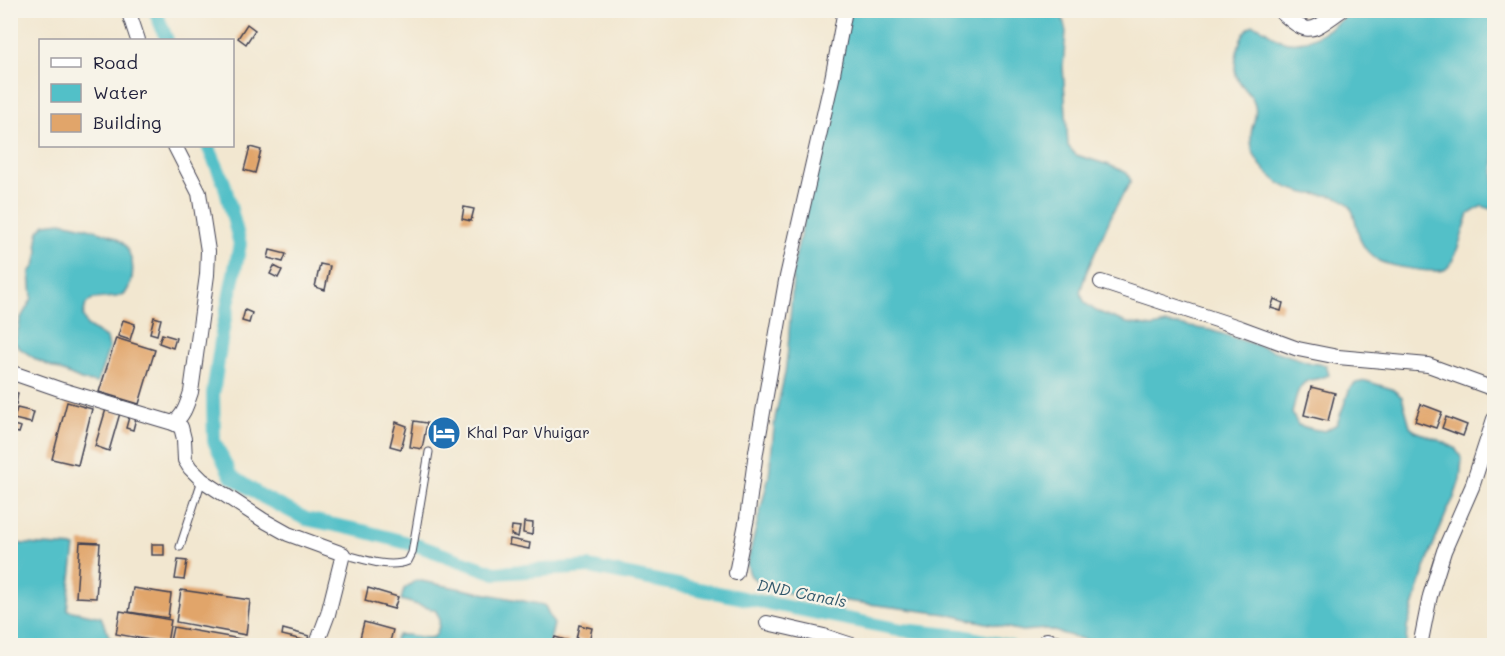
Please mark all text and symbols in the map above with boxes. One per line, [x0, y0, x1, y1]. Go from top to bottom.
legend [39, 39, 234, 147]
text: Road [93, 50, 138, 74]
text: Water [93, 80, 148, 104]
text: Building [93, 110, 161, 134]
hotel icon: Khal Par Vhuigar [426, 415, 462, 451]
place label: Khal Par Vhuigar [467, 422, 590, 442]
water label: DND Canals [755, 574, 849, 612]

